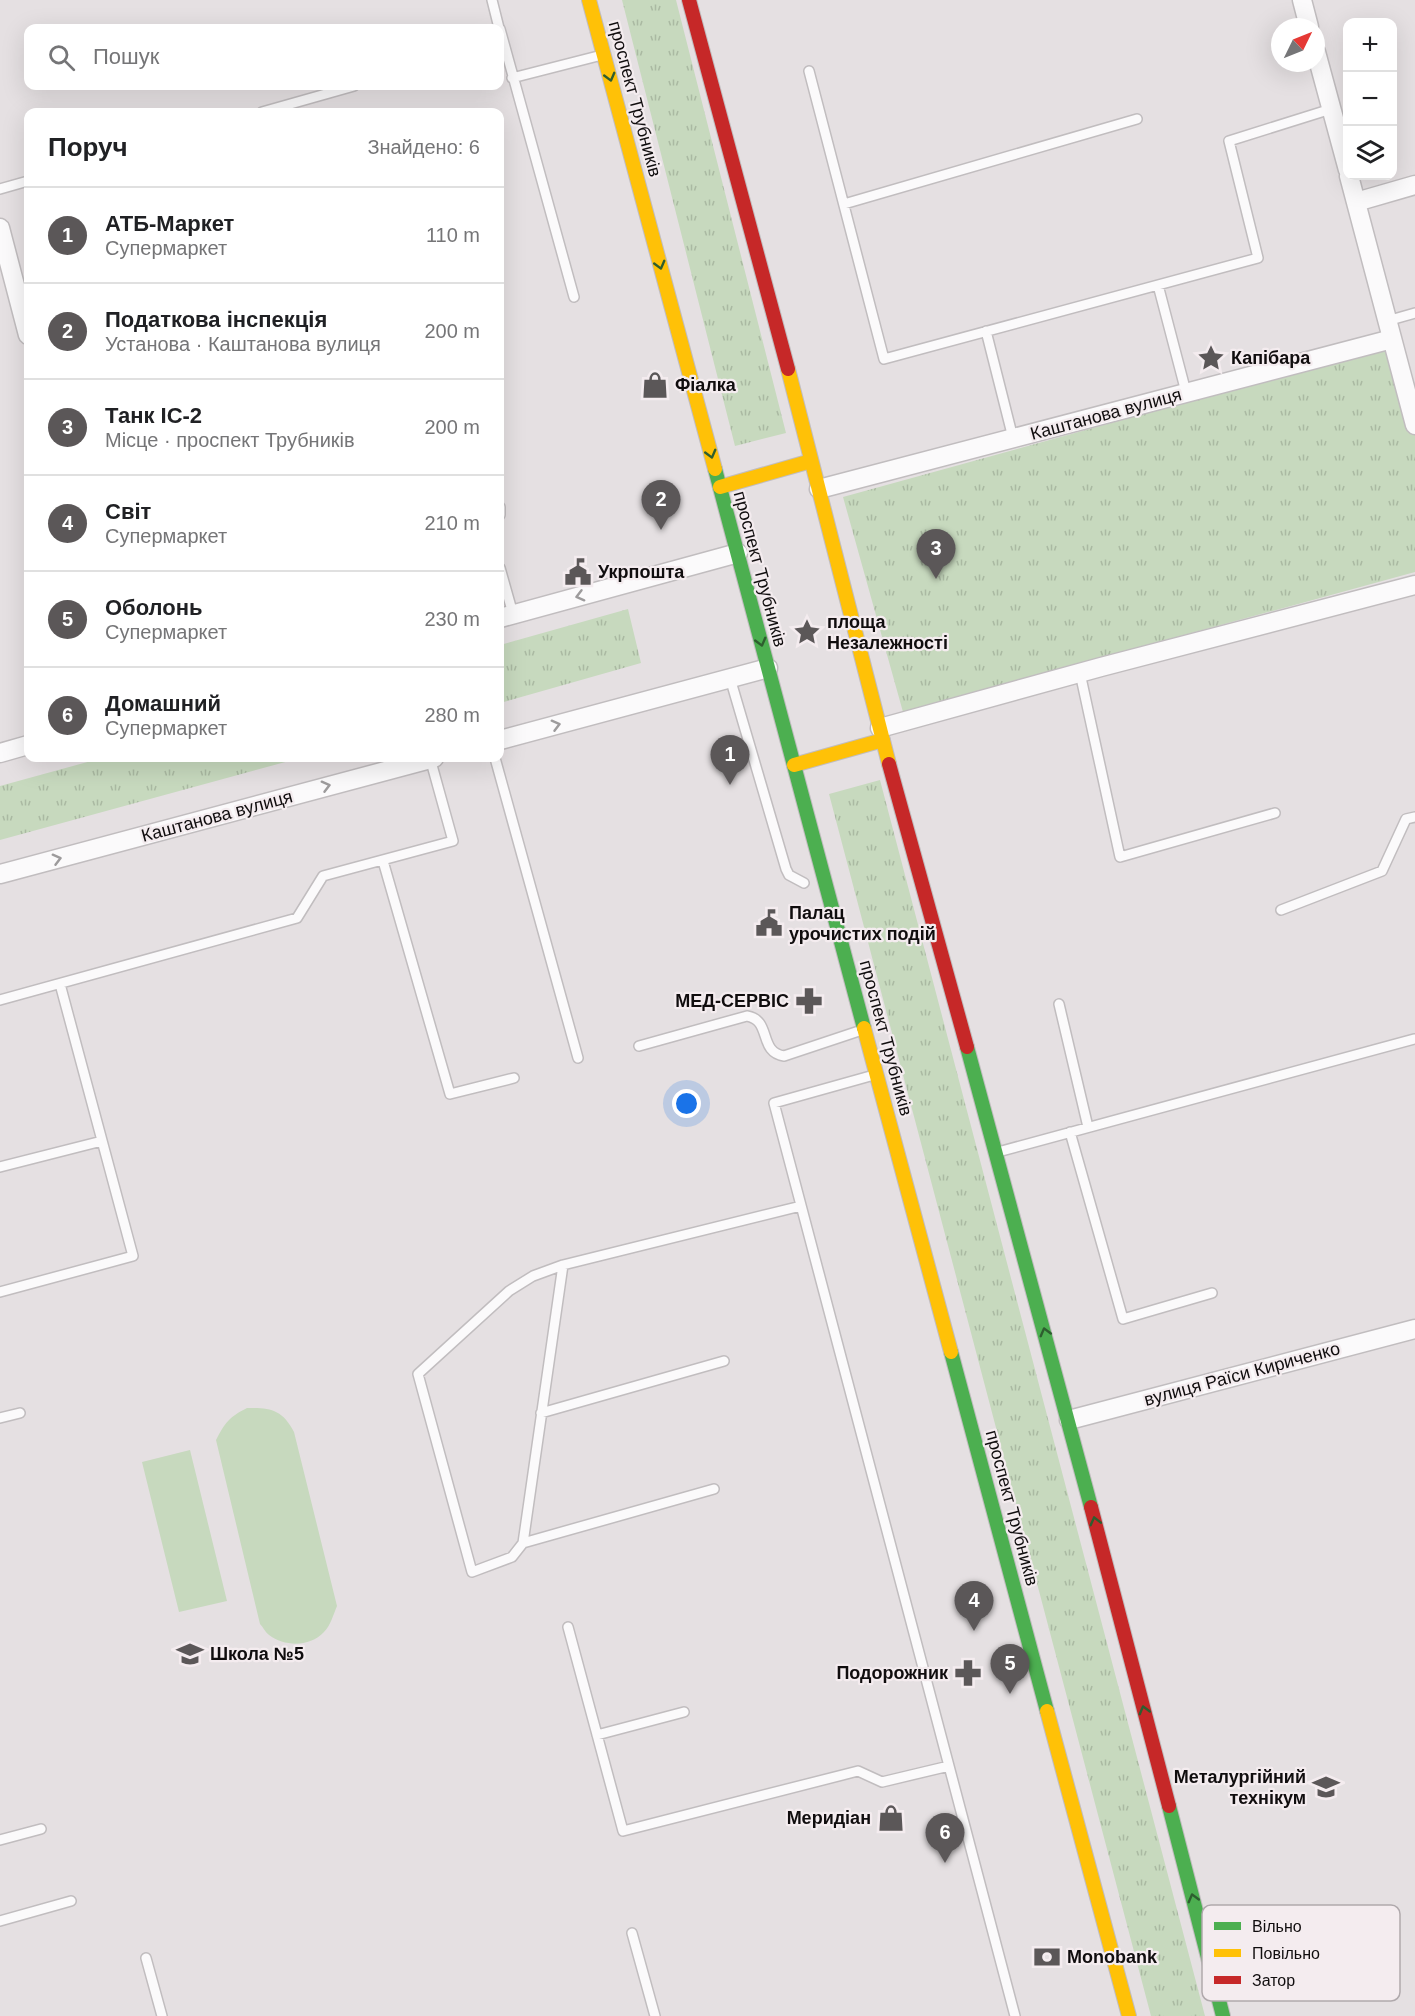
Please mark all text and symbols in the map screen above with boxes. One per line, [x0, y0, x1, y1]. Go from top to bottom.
north arrow [1271, 18, 1325, 72]
map controls [1343, 18, 1397, 180]
button: + [1343, 18, 1397, 72]
street label: проспект Трубників [605, 19, 665, 179]
search box [24, 24, 504, 90]
icon: search [45, 41, 78, 74]
text: Пошук [93, 44, 159, 69]
one-way arrow [603, 71, 615, 82]
button: − [1343, 72, 1397, 126]
button: layers [1343, 126, 1397, 180]
text: Поруч [48, 132, 128, 162]
text: Знайдено: 6 [367, 136, 480, 158]
text: АТБ-Маркет [105, 211, 234, 236]
text: 1 [62, 224, 73, 246]
text: 110 m [426, 224, 480, 246]
text: Супермаркет [105, 237, 227, 259]
one-way arrow [653, 260, 666, 270]
text: Податкова інспекція [105, 307, 327, 332]
text: 2 [62, 320, 73, 342]
text: 200 m [424, 320, 480, 342]
text: Установа · Каштанова вулиця [105, 333, 381, 355]
place icon: Капібара [1196, 343, 1226, 373]
place label: Капібара [1231, 348, 1311, 368]
shop icon: Фіалка [640, 370, 670, 400]
place label: Фіалка [675, 375, 737, 395]
street label: Каштанова вулиця [1028, 384, 1184, 444]
text: Танк ІС-2 [105, 403, 202, 428]
text: 3 [62, 416, 73, 438]
text: 200 m [424, 416, 480, 438]
text: Місце · проспект Трубників [105, 429, 355, 451]
one-way arrow [704, 448, 716, 458]
pin: 2 [642, 480, 680, 530]
street label: проспект Трубників [730, 489, 790, 649]
text: Світ [105, 499, 151, 524]
text: 4 [62, 512, 73, 534]
text: 210 m [424, 512, 480, 534]
text: Супермаркет [105, 525, 227, 547]
pin: 3 [916, 530, 956, 579]
public building icon: Укрпошта [563, 557, 593, 587]
place label: Укрпошта [598, 562, 685, 582]
one-way arrow [575, 589, 586, 601]
text: Оболонь [105, 595, 203, 620]
text: 5 [62, 608, 73, 630]
text: 230 m [424, 608, 480, 630]
place label: площа Незалежності [827, 612, 948, 653]
place icon: площа Незалежності [792, 617, 822, 647]
text: Супермаркет [105, 621, 227, 643]
one-way arrow [754, 636, 766, 647]
text: Домашний [105, 691, 221, 716]
text: 6 [62, 704, 73, 726]
text: 280 m [424, 704, 480, 726]
text: Супермаркет [105, 717, 227, 739]
one-way arrow [550, 720, 561, 732]
pin: 1 [710, 736, 750, 785]
one-way arrow [321, 781, 331, 794]
street label: Каштанова вулиця [139, 786, 295, 846]
one-way arrow [51, 853, 61, 866]
place label: Палац урочистих подій [789, 903, 936, 944]
public building icon: Палац урочистих подій [754, 908, 784, 938]
street label: проспект Трубників [856, 958, 916, 1118]
pharmacy icon: МЕД-СЕРВІС [794, 986, 824, 1016]
place label: МЕД-СЕРВІС [675, 991, 789, 1011]
your location [672, 1089, 701, 1118]
one-way arrow [1040, 1327, 1053, 1337]
street label: вулиця Раїси Кириченко [1142, 1338, 1342, 1410]
street label: проспект Трубників [982, 1428, 1042, 1588]
one-way arrow [1090, 1516, 1102, 1527]
pin: 4 [954, 1582, 994, 1631]
school or university icon: Школа №5 [175, 1639, 205, 1669]
place label: Школа №5 [210, 1644, 304, 1664]
pin: 5 [990, 1644, 1030, 1694]
pharmacy icon: Подорожник [953, 1658, 983, 1688]
place label: Подорожник [836, 1663, 949, 1683]
one-way arrow [1138, 1705, 1151, 1715]
place label: Металургійний технікум [1174, 1767, 1306, 1808]
school or university icon: Металургійний технікум [1311, 1772, 1341, 1802]
shop icon: Меридіан [876, 1803, 906, 1833]
place label: Меридіан [787, 1808, 871, 1828]
pin: 6 [926, 1814, 964, 1863]
one-way arrow [1187, 1894, 1200, 1904]
legend [1202, 1905, 1400, 2001]
text: Вільно [1252, 1918, 1302, 1935]
bank icon: Monobank [1032, 1942, 1062, 1972]
text: Повільно [1252, 1945, 1320, 1962]
place label: Monobank [1067, 1947, 1158, 1967]
text: Затор [1252, 1972, 1295, 1989]

